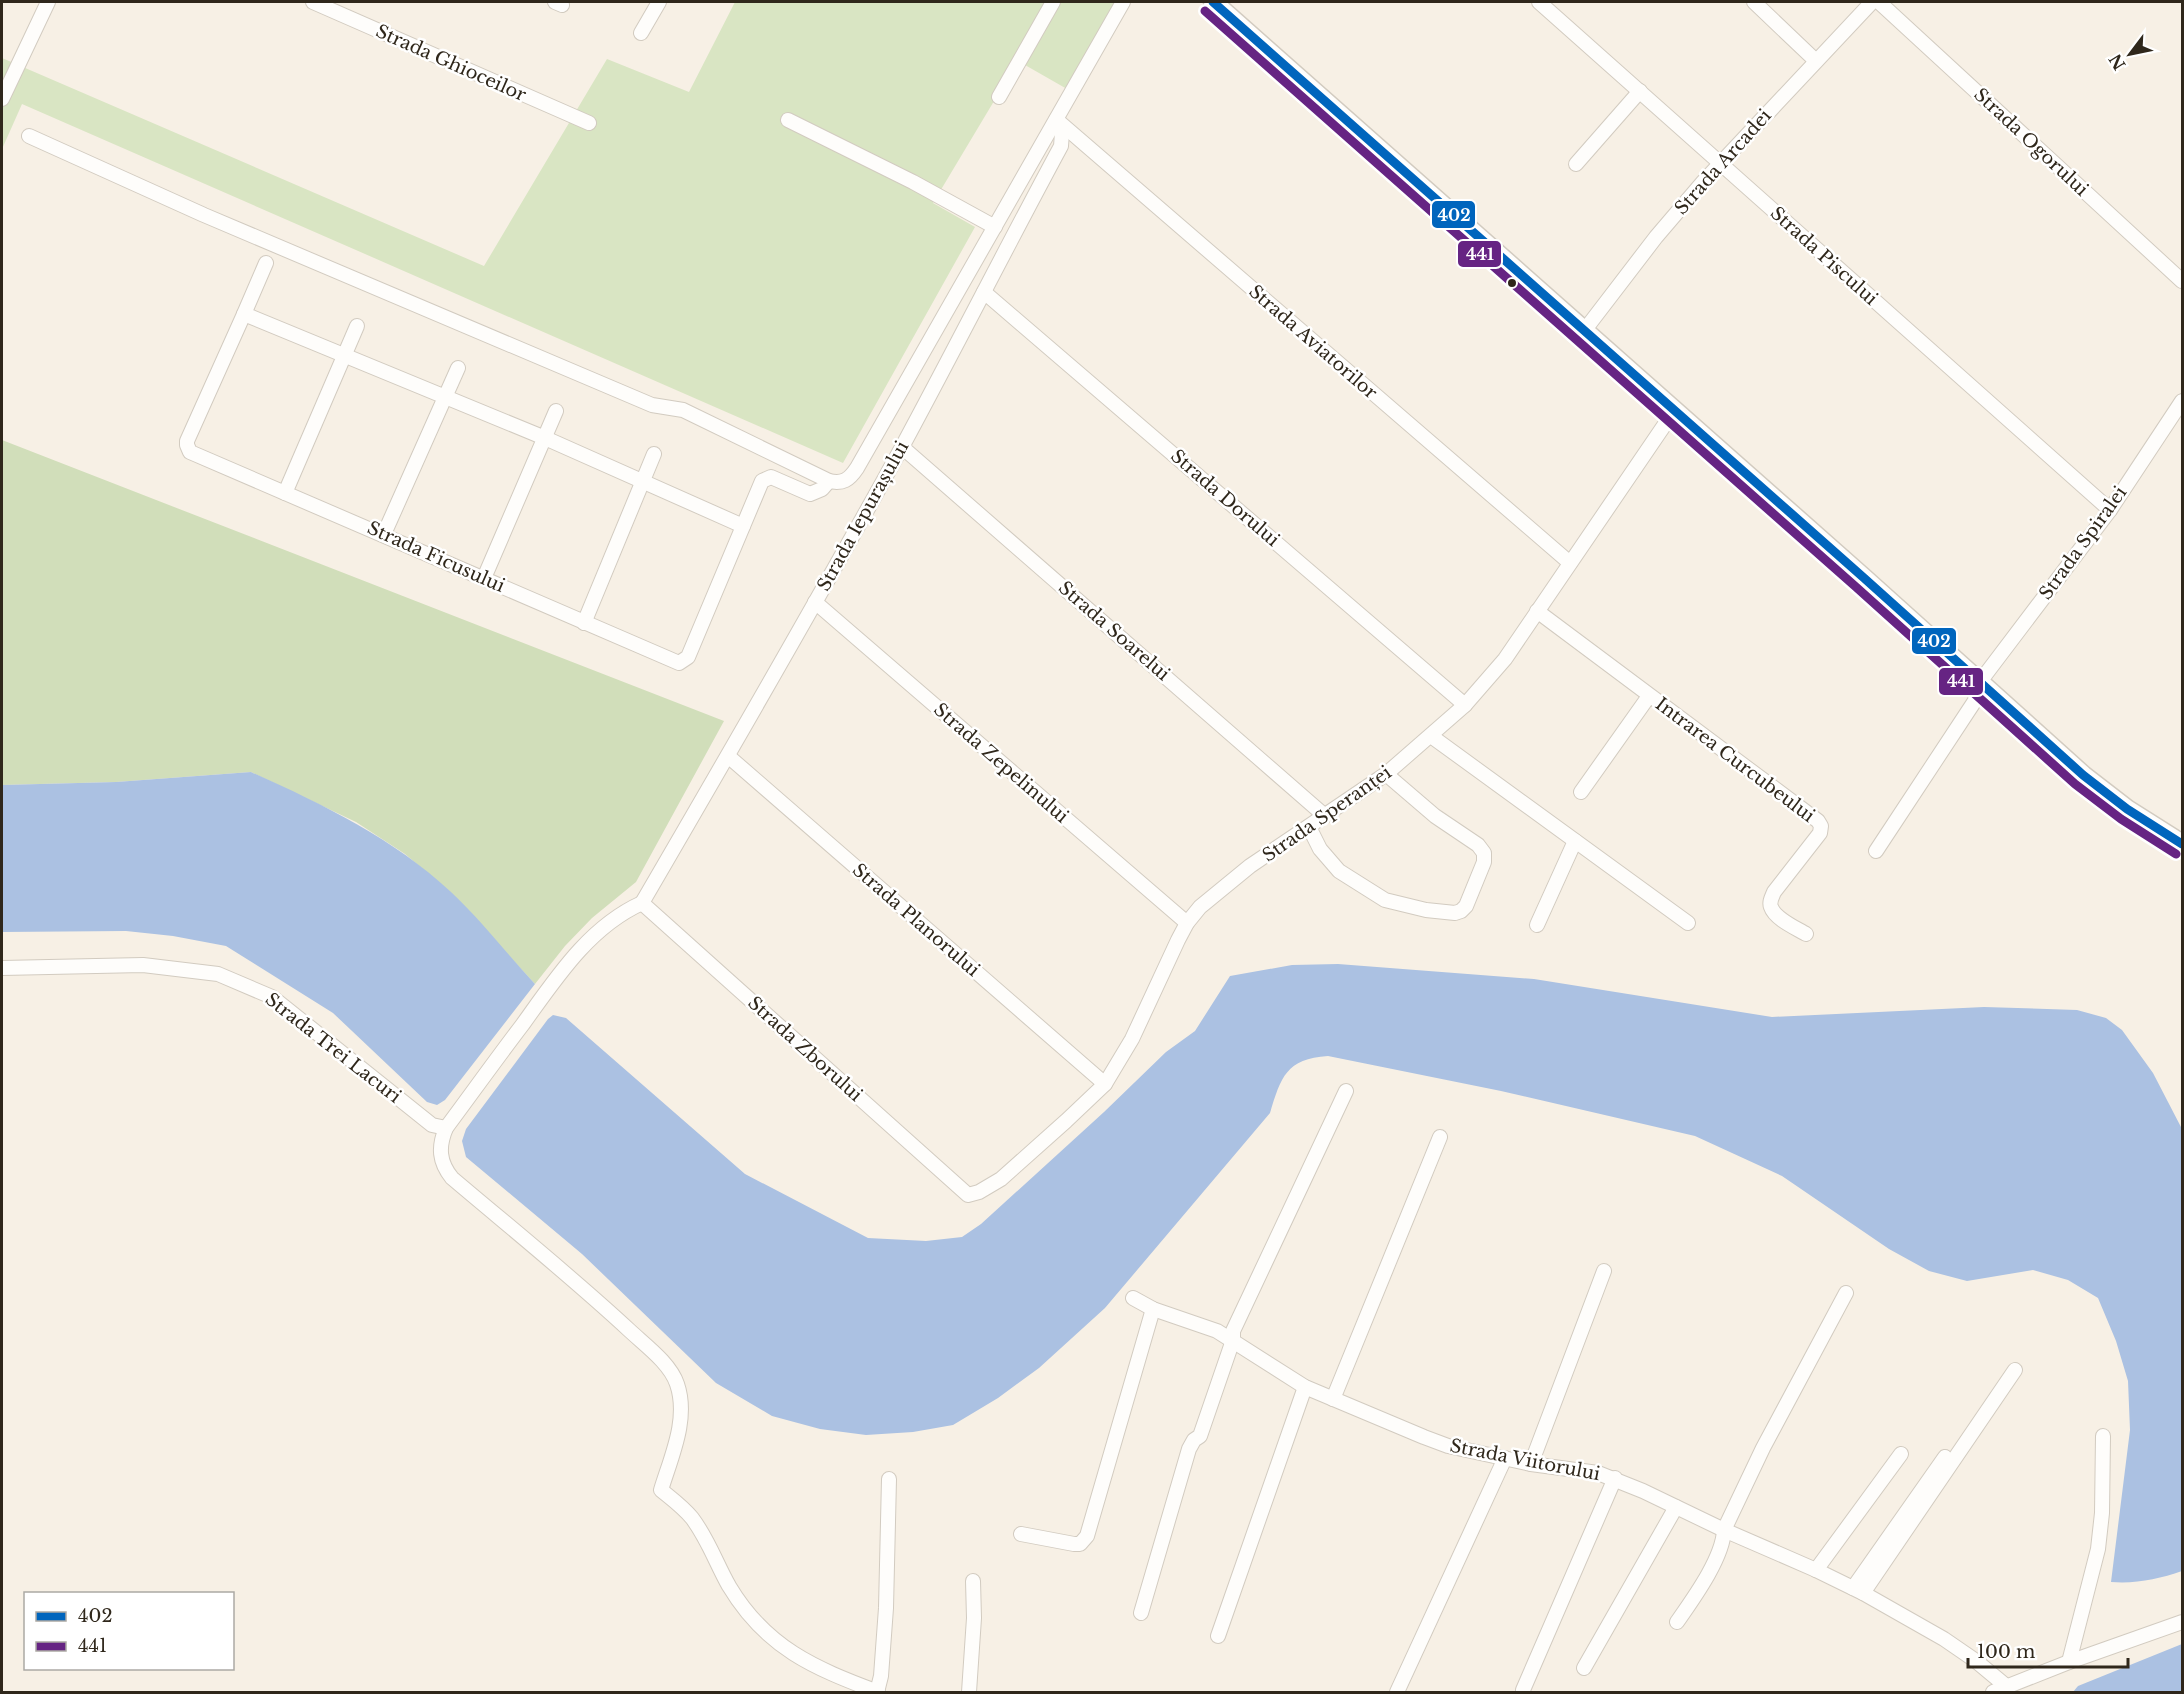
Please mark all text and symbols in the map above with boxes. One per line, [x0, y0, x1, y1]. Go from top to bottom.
street label: Strada Ghioceilor [372, 20, 530, 106]
north arrow [2100, 24, 2160, 84]
text: N [2105, 50, 2130, 74]
street label: Strada Ogorului [1969, 83, 2093, 201]
street label: Strada Arcadei [1670, 105, 1776, 219]
line badge: 402 [1431, 200, 1476, 229]
street label: Strada Piscului [1766, 202, 1882, 310]
text: 402 [1437, 205, 1471, 225]
line badge: 441 [1457, 240, 1502, 268]
text: 441 [1466, 244, 1494, 264]
unlabelled marker [1506, 277, 1518, 289]
street label: Strada Aviatorilor [1244, 280, 1382, 404]
street label: Strada Iepurașului [813, 437, 913, 595]
street label: Strada Dorului [1166, 445, 1284, 551]
street label: Strada Spiralei [2035, 482, 2131, 604]
street label: Strada Ficusului [364, 517, 508, 597]
street label: Strada Soarelui [1054, 577, 1174, 685]
line badge: 402 [1911, 627, 1957, 655]
text: 402 [1917, 631, 1951, 651]
line badge: 441 [1938, 667, 1984, 696]
text: 441 [1947, 671, 1975, 691]
street label: Intrarea Curcubeului [1651, 693, 1819, 827]
street label: Strada Zepelinului [929, 699, 1073, 827]
street label: Strada Speranței [1258, 761, 1396, 867]
street label: Strada Planorului [848, 859, 984, 981]
street label: Strada Trei Lacuri [261, 988, 405, 1108]
street label: Strada Zborului [743, 992, 867, 1106]
street label: Strada Viitorului [1448, 1435, 1602, 1485]
legend [24, 1592, 234, 1670]
text: 402 [78, 1605, 112, 1627]
scale bar [1968, 1631, 2128, 1669]
text: 441 [78, 1635, 107, 1657]
text: 100 m [1977, 1641, 2035, 1663]

